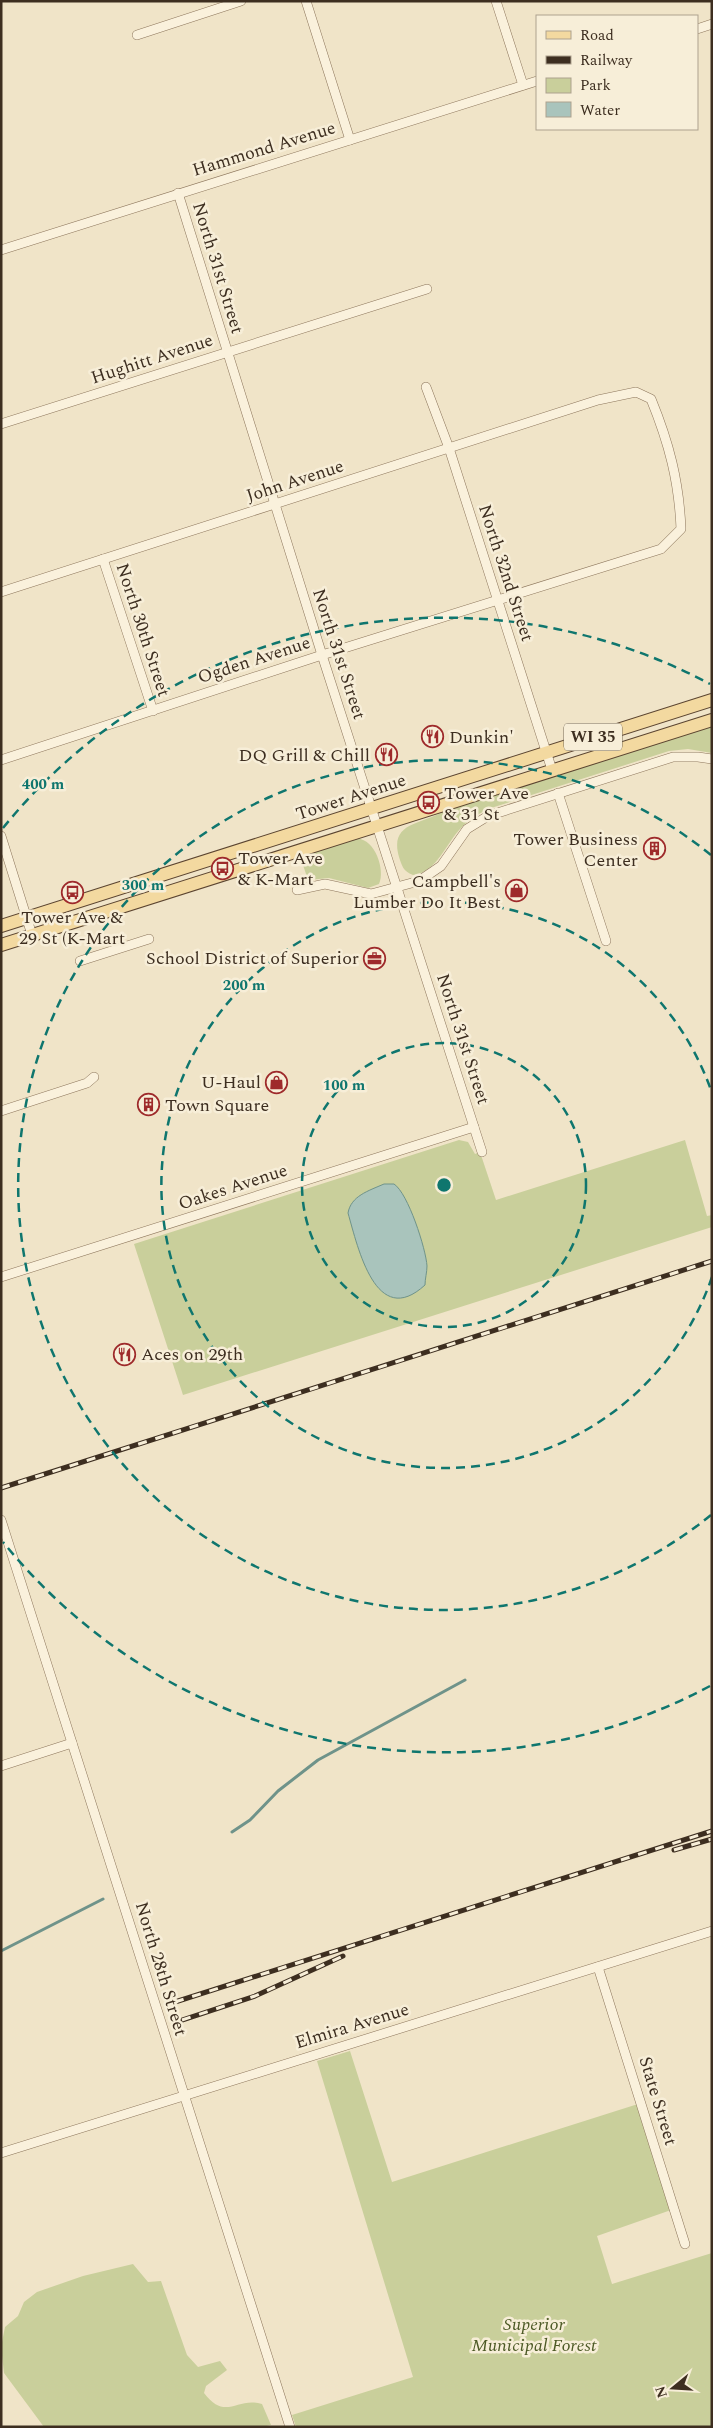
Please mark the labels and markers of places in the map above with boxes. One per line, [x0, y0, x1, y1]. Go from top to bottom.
place label: Dunkin' [449, 724, 514, 751]
restaurant icon: Dunkin' [421, 725, 445, 749]
place label: DQ Grill & Chill [238, 742, 370, 769]
restaurant icon: DQ Grill & Chill [374, 743, 398, 767]
place label: Tower Ave & 31 St [444, 780, 529, 828]
bus stop icon: Tower Ave & 31 St [416, 791, 440, 815]
place label: Tower Business Center [513, 826, 638, 874]
building icon: Tower Business Center [642, 837, 666, 861]
place label: Tower Ave & K-Mart [238, 845, 323, 893]
bus stop icon: Tower Ave & K-Mart [210, 856, 234, 880]
place label: Campbell's Lumber Do It Best [353, 868, 501, 916]
shop icon: Campbell's Lumber Do It Best [505, 879, 529, 903]
bus stop icon: Tower Ave & 29 St (K-Mart [60, 880, 84, 904]
place label: Tower Ave & 29 St (K-Mart [19, 904, 125, 952]
place label: School District of Superior [146, 945, 359, 972]
office icon: School District of Superior [363, 946, 387, 970]
place label: U-Haul [201, 1069, 261, 1096]
shop icon: U-Haul [265, 1070, 289, 1094]
place label: Town Square [165, 1092, 269, 1119]
building icon: Town Square [137, 1093, 161, 1117]
centre of rings [435, 1176, 453, 1194]
place label: Aces on 29th [141, 1341, 243, 1368]
restaurant icon: Aces on 29th [113, 1342, 137, 1366]

